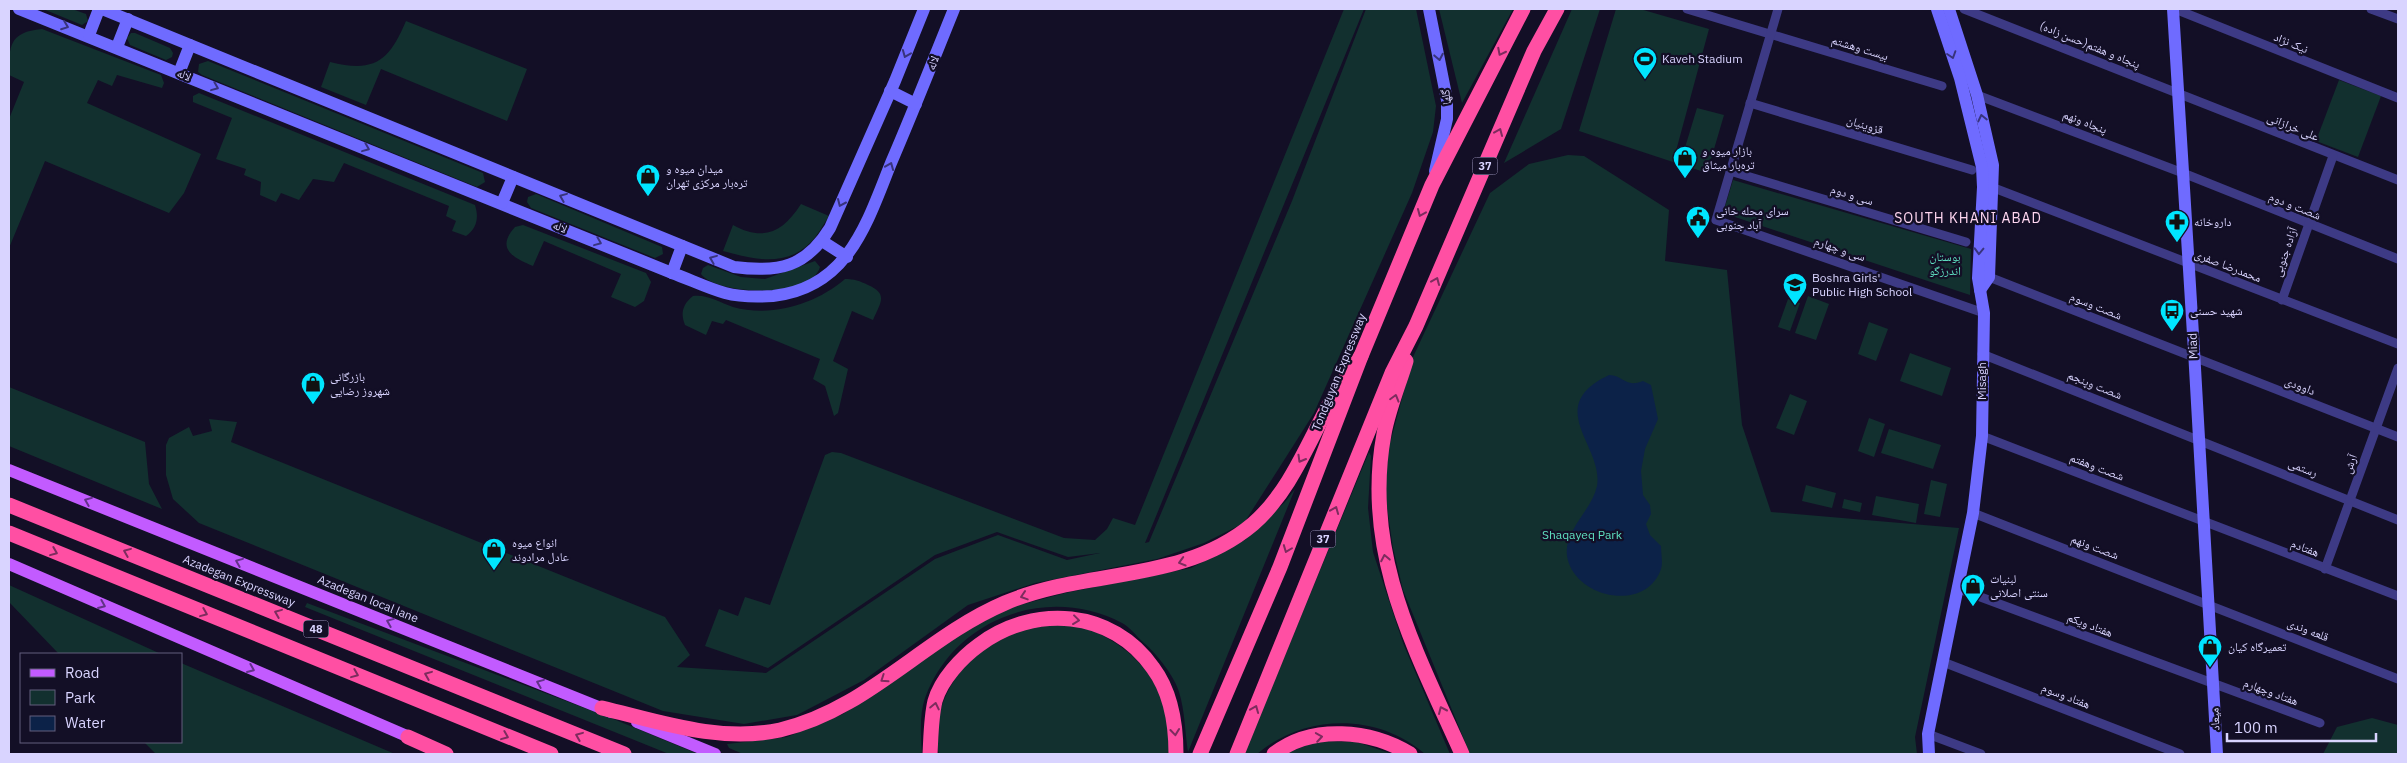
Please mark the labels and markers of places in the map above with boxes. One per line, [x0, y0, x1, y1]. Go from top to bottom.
sports icon: Kaveh Stadium [1632, 46, 1658, 80]
place label: Kaveh Stadium [1662, 51, 1743, 66]
place label: بازار میوه و تره‌بار میثاق [1702, 143, 1755, 172]
shop icon: بازار میوه و تره‌بار میثاق [1672, 145, 1698, 179]
place label: میدان میوه و تره‌بار مرکزی تهران [666, 161, 748, 190]
shop icon: میدان میوه و تره‌بار مرکزی تهران [635, 163, 661, 197]
place label: سرای محله خانی آباد جنوبی [1716, 203, 1789, 232]
public building icon: سرای محله خانی آباد جنوبی [1685, 205, 1711, 239]
pharmacy icon: داروخانه [2164, 209, 2190, 243]
place label: داروخانه [2194, 214, 2231, 229]
place label: Boshra Girls' Public High School [1812, 270, 1912, 299]
school or university icon: Boshra Girls' Public High School [1782, 272, 1808, 306]
bus stop icon: شهید حسنی [2159, 298, 2185, 332]
place label: شهید حسنی [2190, 303, 2243, 318]
place label: بازرگانی شهروز رضایی [330, 369, 390, 398]
shop icon: بازرگانی شهروز رضایی [300, 371, 326, 405]
place label: انواع میوه عادل مرادوند [512, 535, 569, 564]
shop icon: انواع میوه عادل مرادوند [481, 537, 507, 571]
place label: لبنیات سنتی اصلانی [1990, 571, 2048, 600]
shop icon: لبنیات سنتی اصلانی [1960, 573, 1986, 607]
shop icon: تعمیرگاه کیان [2197, 634, 2223, 668]
place label: تعمیرگاه کیان [2228, 639, 2287, 654]

